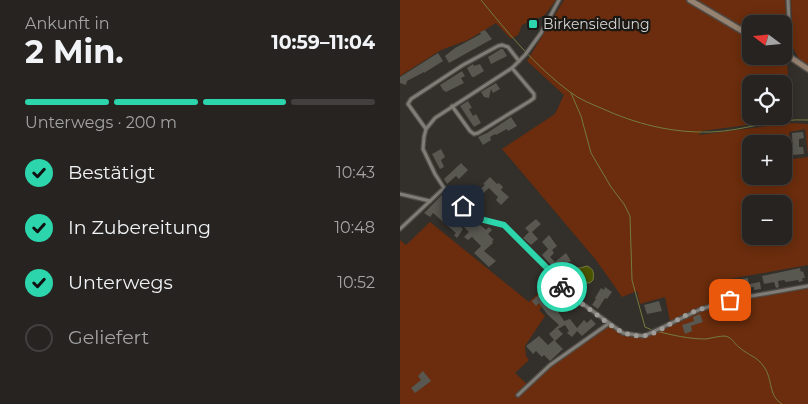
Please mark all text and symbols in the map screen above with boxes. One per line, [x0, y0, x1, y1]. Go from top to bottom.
text: Ankunft in [25, 14, 110, 33]
place label: Birkensiedlung [543, 15, 650, 33]
north arrow [742, 15, 792, 65]
map controls [742, 15, 792, 245]
marker: Birkensiedlung [527, 18, 539, 30]
text: 10:59–11:04 [271, 31, 375, 54]
text: 2 Min. [25, 32, 124, 71]
button: locate [742, 75, 792, 125]
text: Unterwegs · 200 m [25, 113, 177, 132]
button: + [742, 135, 792, 185]
icon: check [25, 159, 53, 187]
text: Bestätigt [68, 161, 155, 184]
text: 10:43 [336, 163, 375, 182]
pin [442, 185, 484, 227]
icon: home [449, 192, 477, 220]
button: − [742, 195, 792, 245]
icon: check [25, 214, 53, 242]
text: In Zubereitung [68, 216, 211, 239]
text: 10:48 [334, 218, 375, 237]
courier [537, 262, 587, 312]
icon: check [25, 269, 53, 297]
text: Unterwegs [68, 271, 173, 294]
text: 10:52 [337, 273, 375, 292]
icon: bike [548, 273, 576, 301]
pin [709, 279, 751, 321]
icon: bag [716, 286, 744, 314]
text: Geliefert [68, 326, 149, 349]

